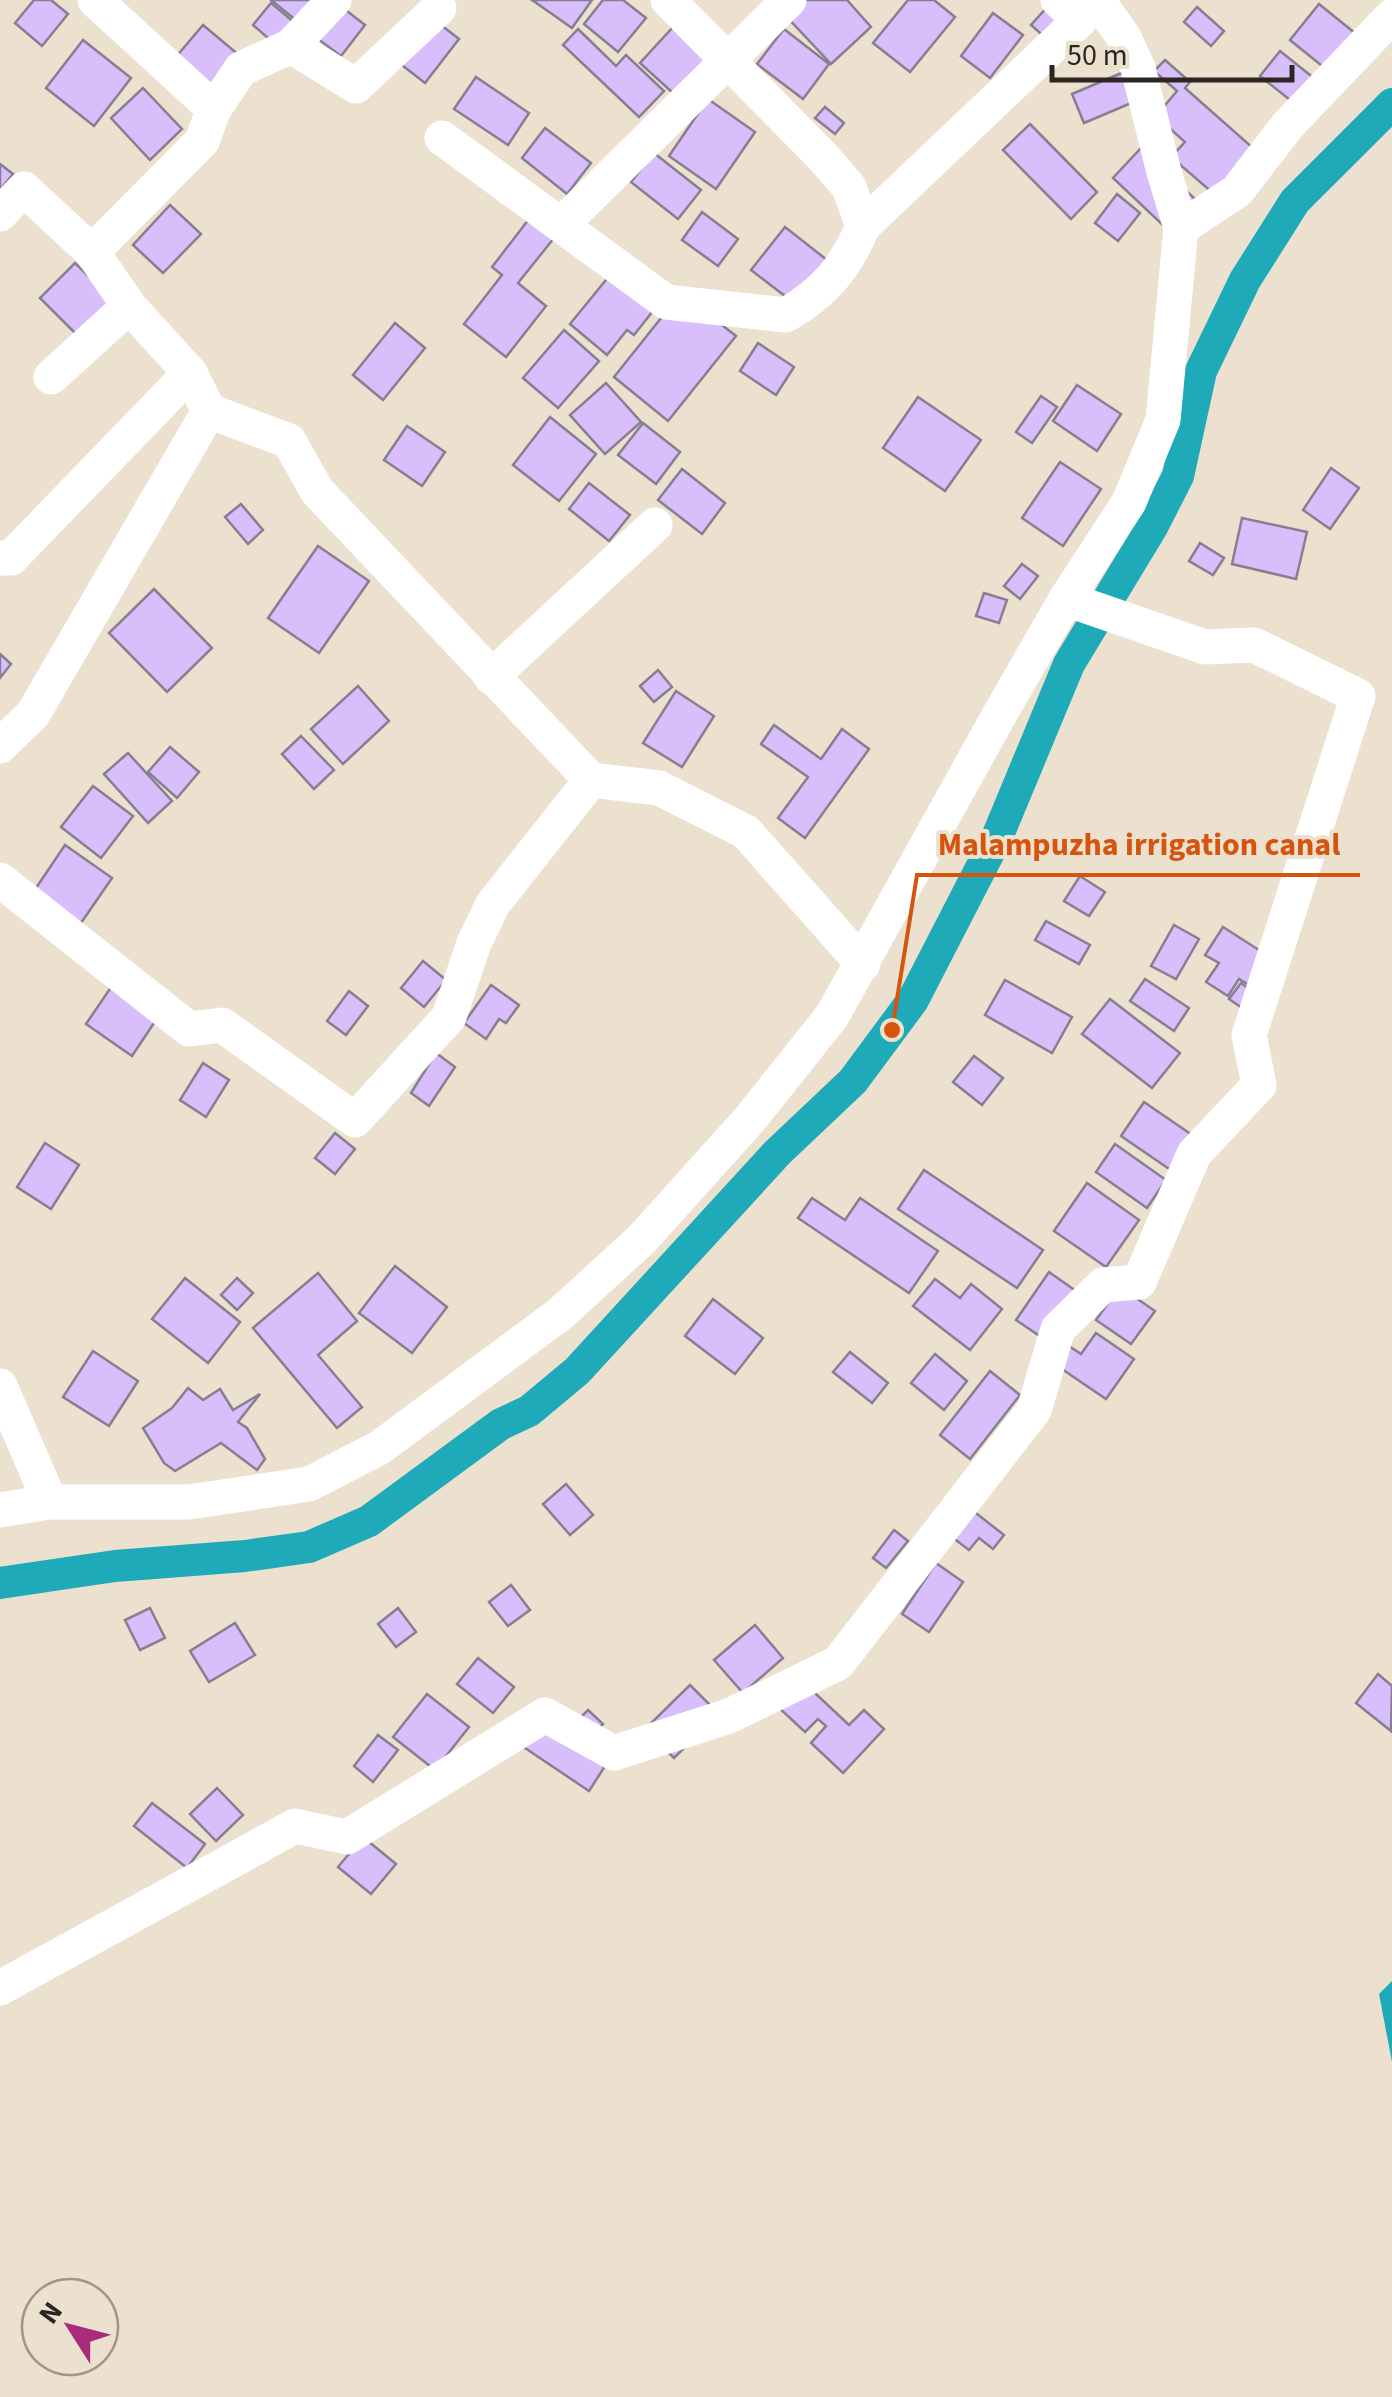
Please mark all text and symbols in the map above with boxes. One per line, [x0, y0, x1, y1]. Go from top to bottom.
scale bar [1052, 20, 1292, 82]
text: 50 m [1067, 34, 1128, 77]
callout: Malampuzha irrigation canal [917, 813, 1360, 875]
text: Malampuzha irrigation canal [938, 822, 1340, 868]
north arrow [20, 2277, 120, 2377]
text: N [29, 2294, 72, 2332]

